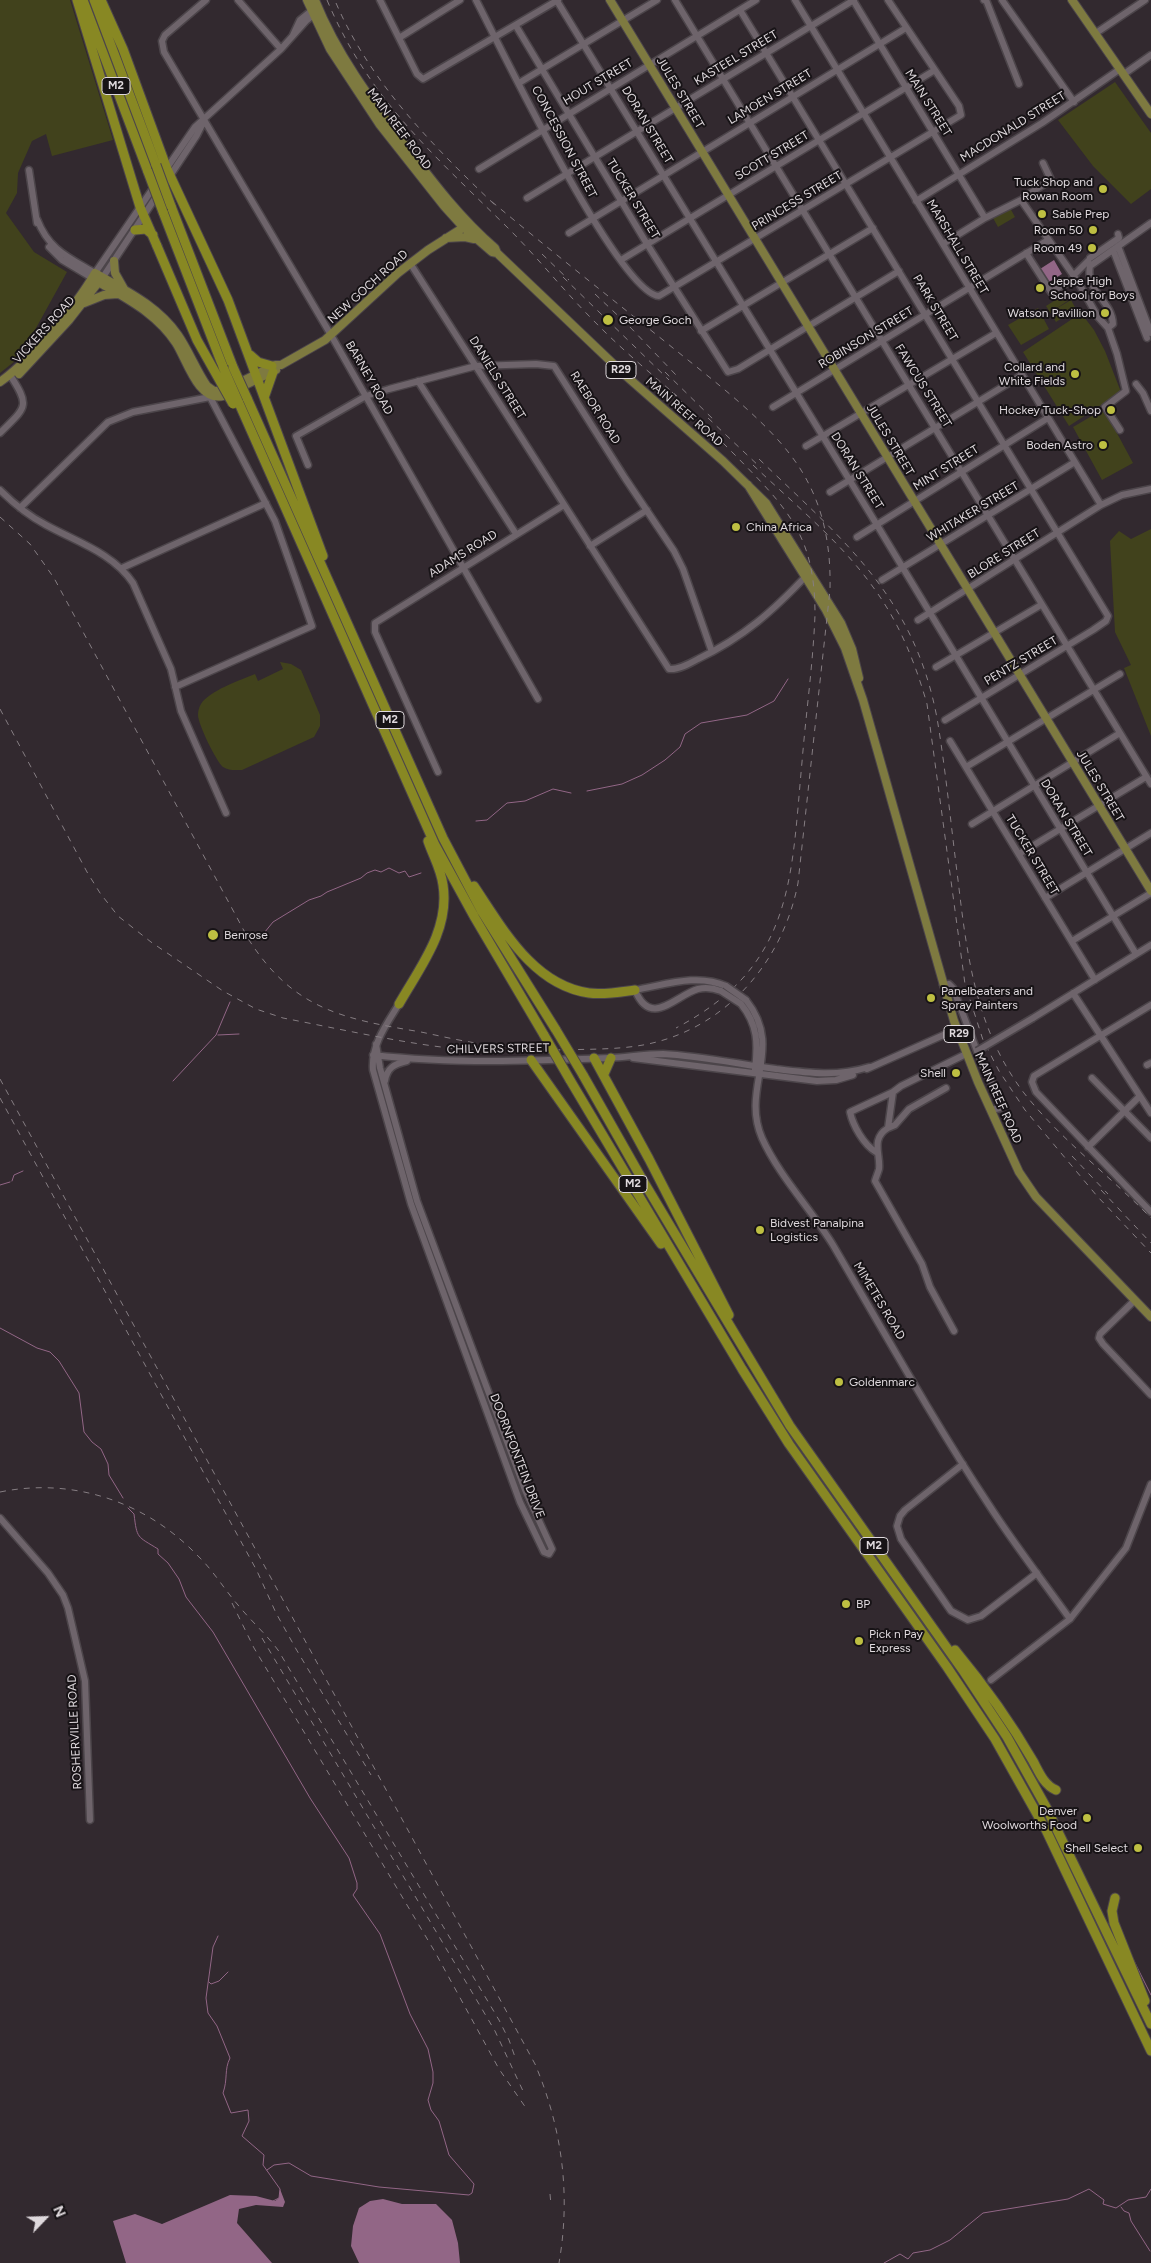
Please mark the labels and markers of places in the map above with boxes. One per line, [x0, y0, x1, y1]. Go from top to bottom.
place label: Tuck Shop and Rowan Room [1014, 175, 1093, 203]
marker: Tuck Shop and Rowan Room [1097, 183, 1109, 195]
place label: Sable Prep [1052, 207, 1109, 221]
marker: Sable Prep [1036, 208, 1048, 220]
place label: Room 50 [1034, 223, 1083, 237]
marker: Room 50 [1087, 224, 1099, 236]
place label: Room 49 [1033, 241, 1082, 255]
marker: Room 49 [1086, 242, 1098, 254]
place label: Jeppe High School for Boys [1050, 274, 1134, 302]
marker: Jeppe High School for Boys [1034, 282, 1046, 294]
place label: Watson Pavillion [1007, 306, 1095, 320]
marker: Watson Pavillion [1099, 307, 1111, 319]
marker: George Goch [601, 313, 615, 327]
place label: George Goch [619, 313, 692, 327]
place label: Collard and White Fields [999, 360, 1065, 388]
marker: Collard and White Fields [1069, 368, 1081, 380]
place label: Hockey Tuck-Shop [999, 403, 1101, 417]
marker: Hockey Tuck-Shop [1105, 404, 1117, 416]
place label: Boden Astro [1026, 438, 1093, 452]
marker: Boden Astro [1097, 439, 1109, 451]
place label: China Africa [746, 520, 812, 534]
marker: China Africa [730, 521, 742, 533]
marker: Benrose [206, 928, 220, 942]
place label: Benrose [224, 928, 268, 942]
place label: Panelbeaters and Spray Painters [941, 984, 1033, 1012]
marker: Panelbeaters and Spray Painters [925, 992, 937, 1004]
place label: Shell [920, 1066, 946, 1080]
marker: Shell [950, 1067, 962, 1079]
place label: Bidvest Panalpina Logistics [770, 1216, 864, 1244]
marker: Bidvest Panalpina Logistics [754, 1224, 766, 1236]
place label: Goldenmarc [849, 1375, 915, 1389]
marker: Goldenmarc [833, 1376, 845, 1388]
place label: BP [856, 1597, 870, 1611]
marker: BP [840, 1598, 852, 1610]
place label: Pick n Pay Express [869, 1627, 923, 1655]
marker: Pick n Pay Express [853, 1635, 865, 1647]
place label: Denver Woolworths Food [982, 1804, 1077, 1832]
marker: Denver Woolworths Food [1081, 1812, 1093, 1824]
place label: Shell Select [1065, 1841, 1128, 1855]
marker: Shell Select [1132, 1842, 1144, 1854]

